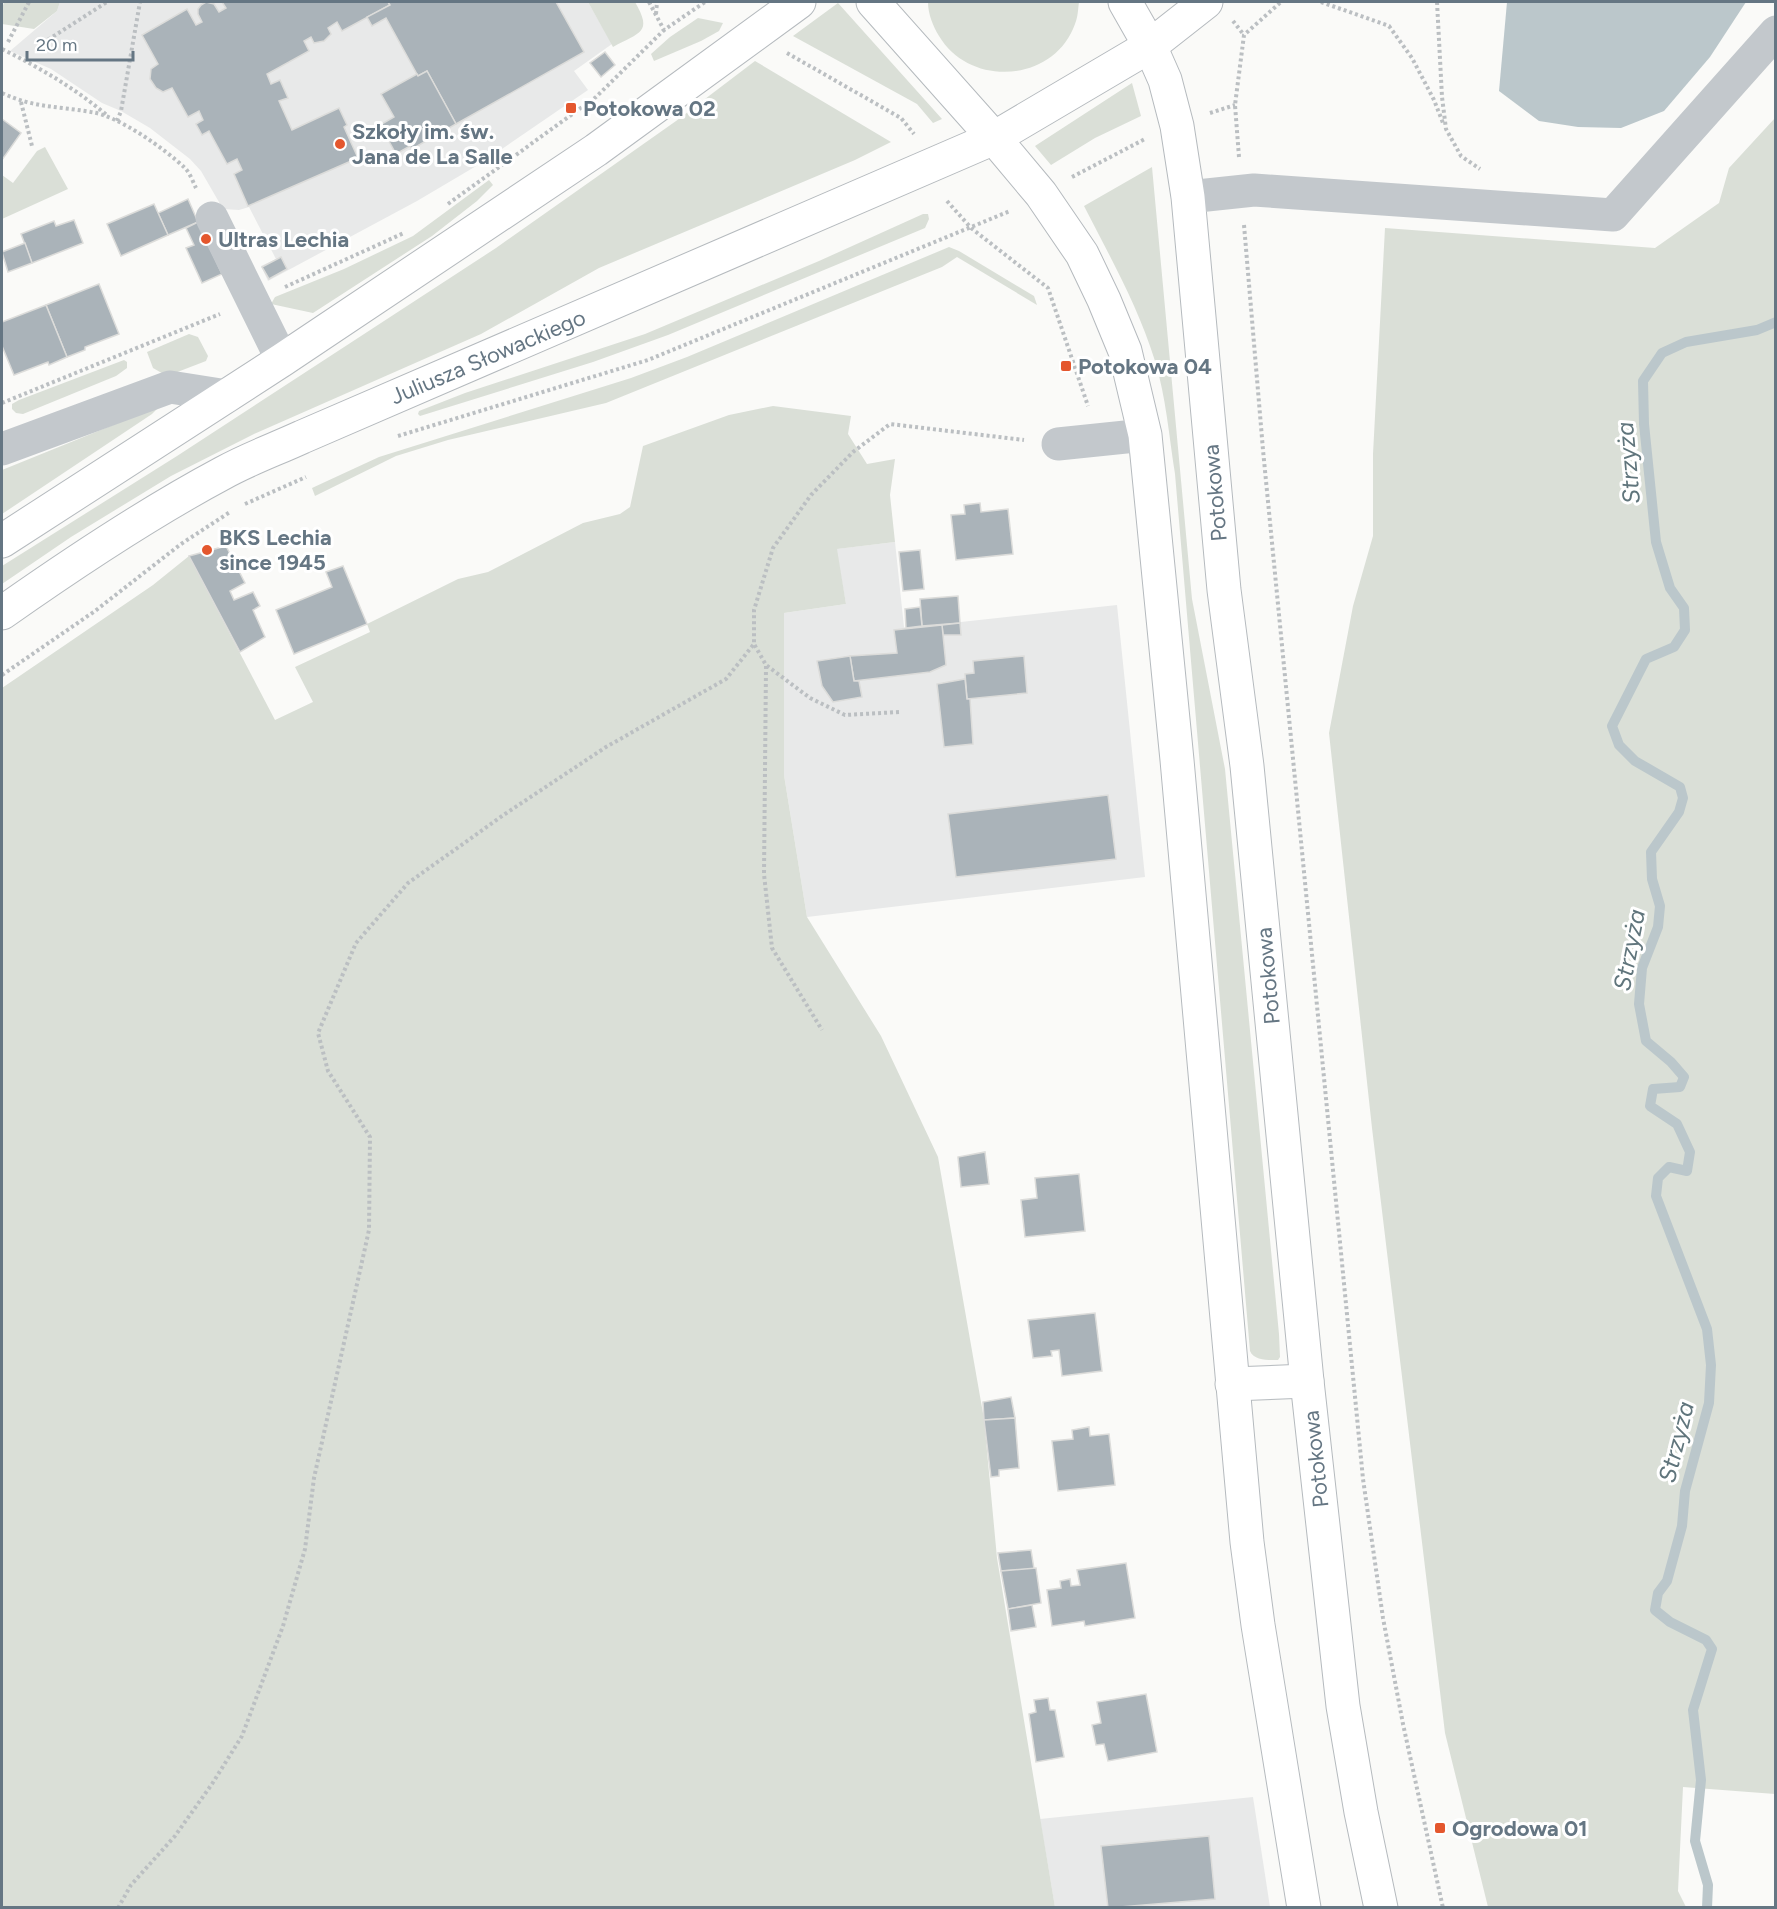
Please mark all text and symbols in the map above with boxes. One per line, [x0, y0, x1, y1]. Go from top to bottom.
scale bar [27, 24, 134, 62]
text: 20 m [36, 34, 77, 56]
place label: Potokowa 02 [583, 95, 716, 122]
marker: Potokowa 02 [564, 101, 578, 115]
place label: Szkoły im. św. Jana de La Salle [352, 118, 513, 170]
marker: Szkoły im. św. Jana de La Salle [333, 137, 347, 151]
place label: Ultras Lechia [218, 226, 349, 253]
marker: Ultras Lechia [199, 232, 213, 246]
street label: Juliusza Słowackiego [386, 304, 590, 410]
place label: Potokowa 04 [1078, 353, 1212, 380]
marker: Potokowa 04 [1059, 359, 1073, 373]
water label: Strzyża [1610, 421, 1646, 505]
street label: Potokowa [1197, 443, 1233, 543]
place label: BKS Lechia since 1945 [219, 524, 332, 576]
marker: BKS Lechia since 1945 [200, 543, 214, 557]
water label: Strzyża [1607, 907, 1651, 993]
street label: Potokowa [1250, 926, 1286, 1026]
water label: Strzyża [1652, 1398, 1700, 1486]
street label: Potokowa [1297, 1409, 1335, 1509]
place label: Ogrodowa 01 [1452, 1815, 1588, 1842]
marker: Ogrodowa 01 [1433, 1821, 1447, 1835]

